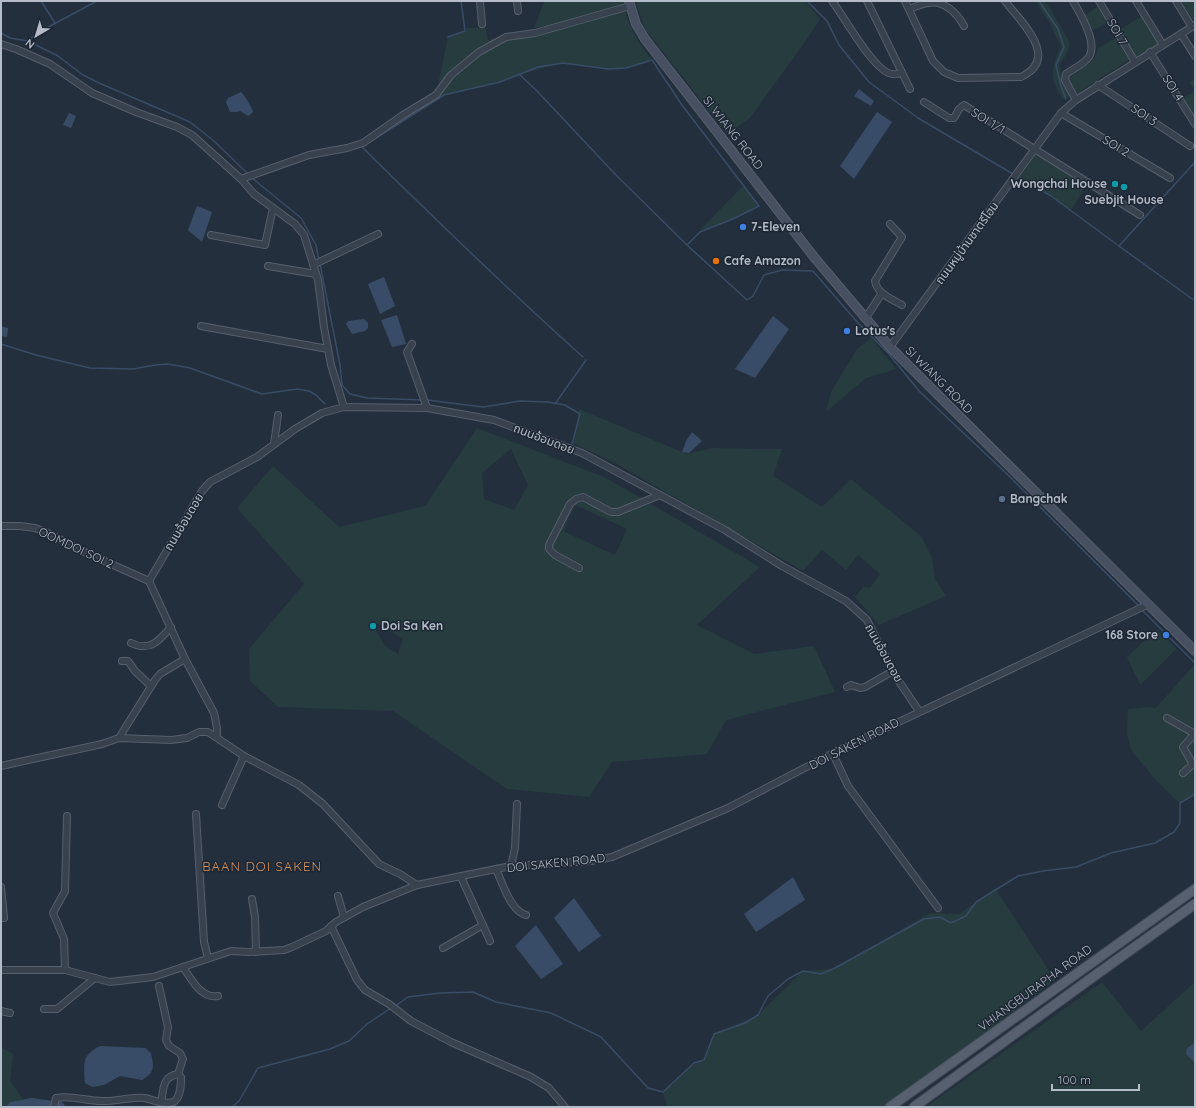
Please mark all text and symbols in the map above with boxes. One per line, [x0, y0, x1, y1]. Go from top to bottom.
north arrow [16, 16, 56, 56]
street label: SOI 7 [1104, 16, 1131, 48]
text: N [22, 36, 37, 52]
street label: SOI 4 [1159, 72, 1187, 104]
street label: SI WIANG ROAD [700, 93, 767, 173]
street label: SOI 3 [1128, 100, 1160, 129]
street label: SOI 1/1 [968, 104, 1008, 137]
street label: SOI 2 [1100, 132, 1133, 160]
place label: Wongchai House [1011, 176, 1107, 191]
marker: Wongchai House [1110, 179, 1120, 189]
marker: Suebjit House [1119, 182, 1129, 192]
place label: Suebjit House [1084, 192, 1164, 207]
street label: ถนนหมู่บ้านชาตรีโฮม [932, 198, 1002, 287]
place label: 7-Eleven [751, 219, 800, 234]
marker: 7-Eleven [738, 222, 748, 232]
place label: Cafe Amazon [724, 253, 801, 268]
marker: Cafe Amazon [711, 256, 721, 266]
place label: Lotus's [855, 323, 896, 338]
marker: Lotus's [842, 326, 852, 336]
street label: SI WIANG ROAD [903, 343, 976, 417]
street label: ถนนอ้อมดอย [511, 420, 577, 457]
street label: ถนนอ้อมดอย [161, 490, 207, 553]
place label: Bangchak [1010, 491, 1068, 506]
marker: Bangchak [997, 494, 1007, 504]
street label: OOMDOI SOI 2 [36, 524, 117, 572]
place label: Doi Sa Ken [381, 618, 443, 633]
marker: Doi Sa Ken [368, 621, 378, 631]
street label: ถนนอ้อมดอย [862, 621, 907, 685]
place label: 168 Store [1105, 627, 1158, 642]
marker: 168 Store [1161, 630, 1171, 640]
street label: DOI SAKEN ROAD [806, 714, 902, 773]
street label: DOI SAKEN ROAD [506, 850, 606, 875]
district label: BAAN DOI SAKEN [202, 858, 322, 874]
street label: VHIANGBURAPHA ROAD [975, 941, 1095, 1034]
scale bar [1052, 1066, 1139, 1092]
text: 100 m [1058, 1072, 1091, 1087]

